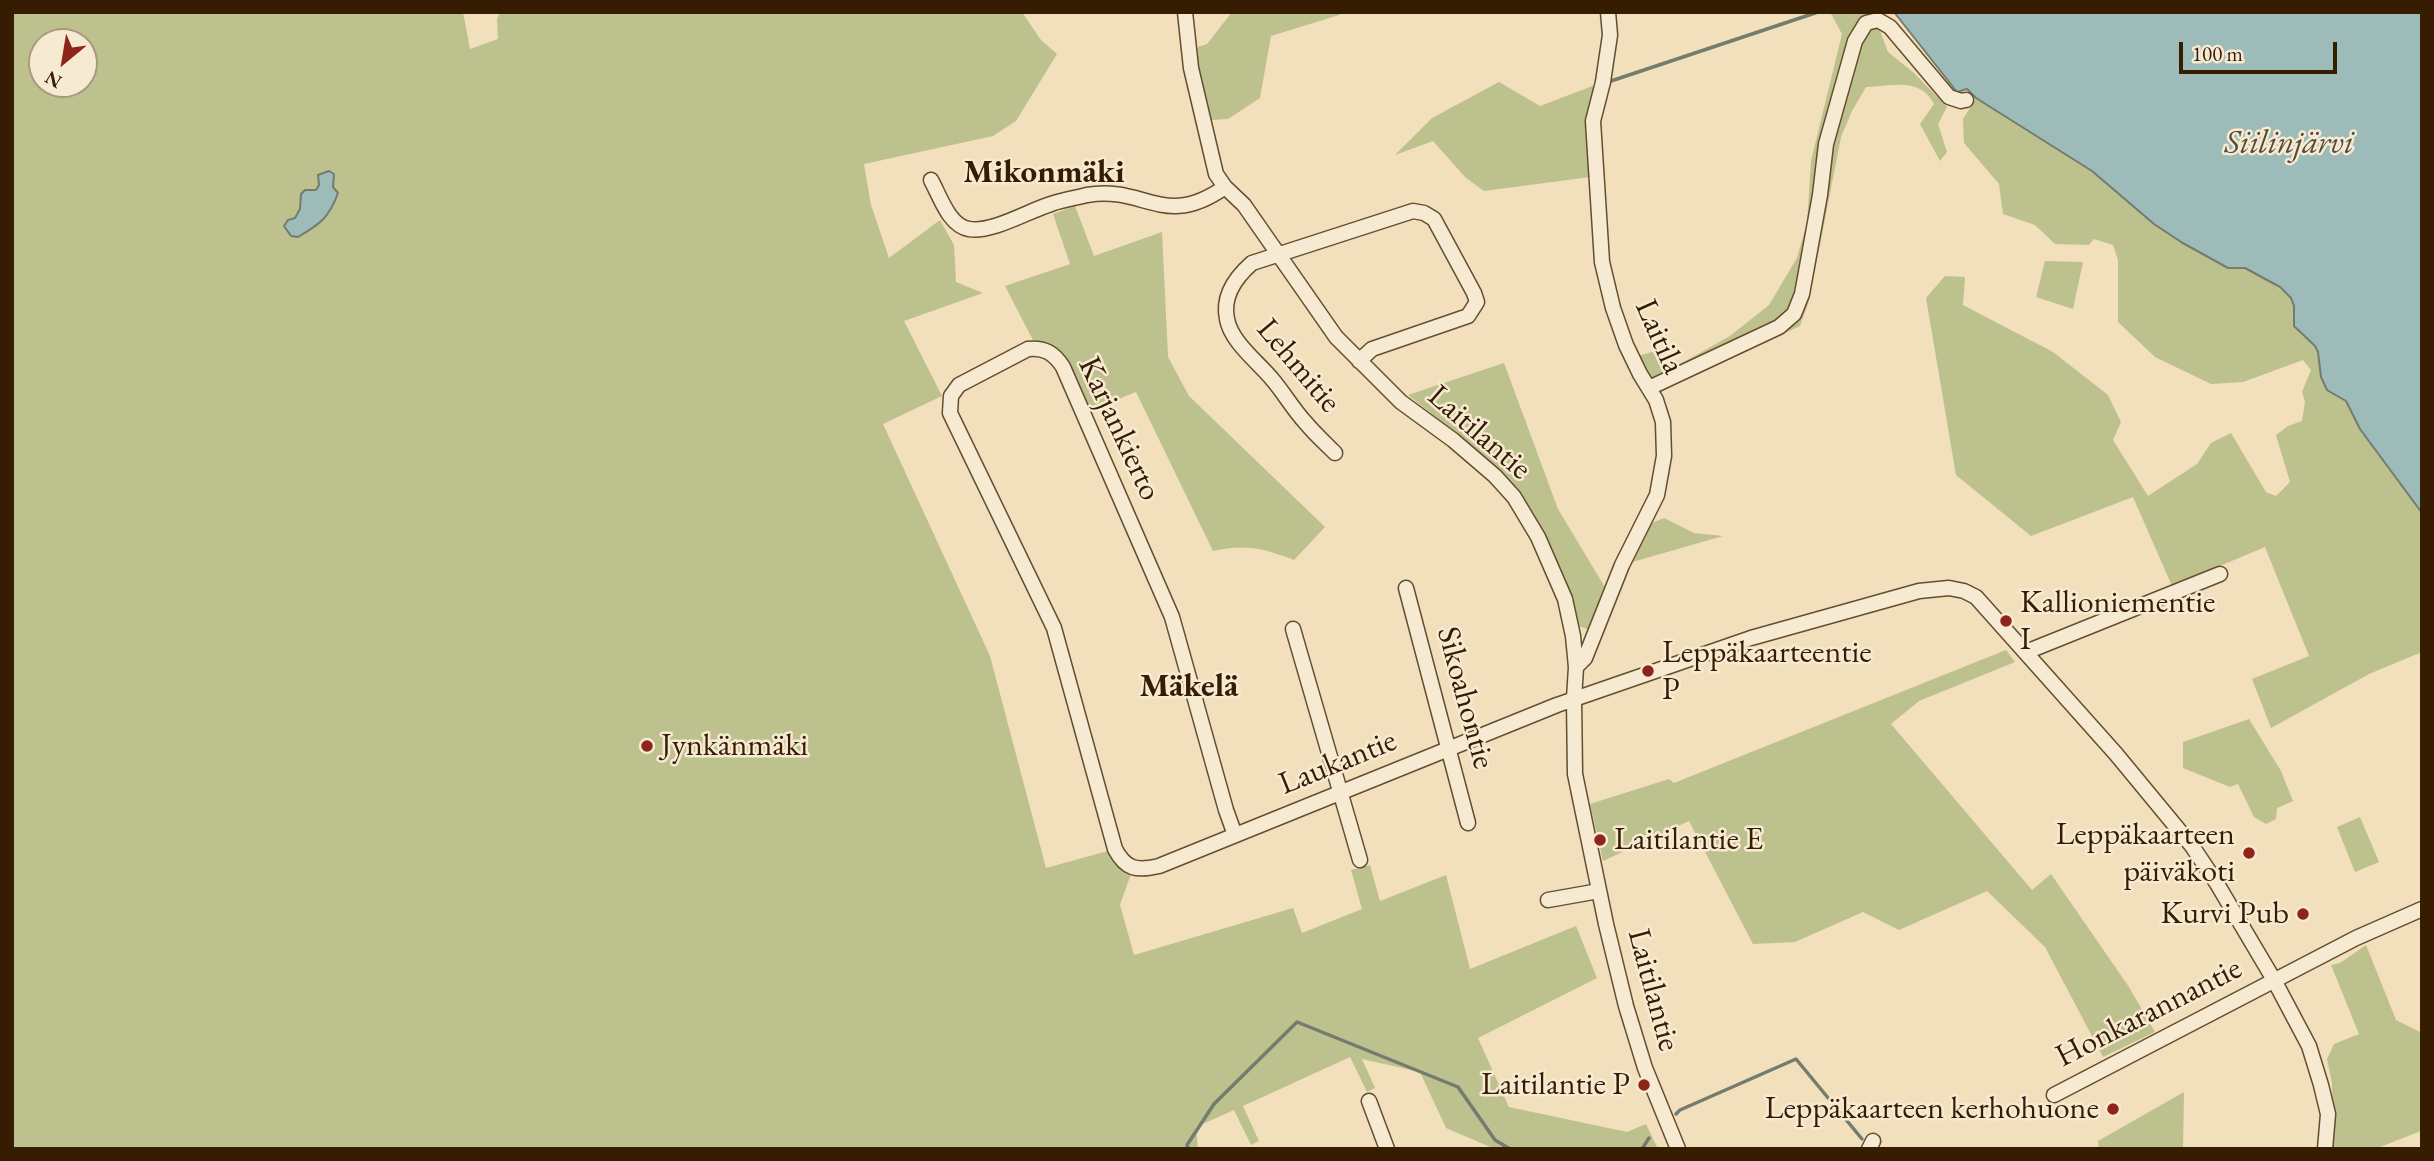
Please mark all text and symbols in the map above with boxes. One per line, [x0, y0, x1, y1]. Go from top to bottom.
north arrow [28, 28, 98, 98]
scale bar [2182, 28, 2340, 72]
text: 100 m [2192, 40, 2243, 67]
text: N [40, 65, 66, 95]
water label: Siilinjärvi [2224, 124, 2354, 164]
district label: Mikonmäki [963, 153, 1125, 193]
street label: Laitila [1626, 294, 1692, 380]
street label: Lehmitie [1248, 311, 1348, 421]
street label: Karjankierto [1069, 351, 1169, 507]
street label: Laitilantie [1419, 378, 1539, 488]
place label: Kallioniementie I [2020, 584, 2215, 659]
marker: Kallioniementie I [1998, 613, 2014, 629]
street label: Sikoahontie [1428, 623, 1502, 773]
place label: Leppäkaarteentie P [1662, 634, 1872, 709]
marker: Leppäkaarteentie P [1640, 663, 1656, 679]
district label: Mäkelä [1139, 667, 1239, 707]
street label: Laukantie [1274, 722, 1402, 804]
place label: Jynkänmäki [661, 727, 808, 765]
marker: Jynkänmäki [639, 738, 655, 754]
place label: Leppäkaarteen päiväkoti [2056, 816, 2235, 891]
place label: Laitilantie E [1614, 821, 1763, 859]
marker: Laitilantie E [1592, 832, 1608, 848]
marker: Leppäkaarteen päiväkoti [2241, 845, 2257, 861]
place label: Kurvi Pub [2160, 895, 2289, 933]
marker: Kurvi Pub [2295, 906, 2311, 922]
street label: Laitilantie [1618, 925, 1688, 1055]
street label: Honkarannantie [2050, 950, 2248, 1076]
place label: Laitilantie P [1481, 1066, 1630, 1104]
marker: Laitilantie P [1636, 1077, 1652, 1093]
place label: Leppäkaarteen kerhohuone [1765, 1090, 2099, 1128]
marker: Leppäkaarteen kerhohuone [2105, 1101, 2121, 1117]

